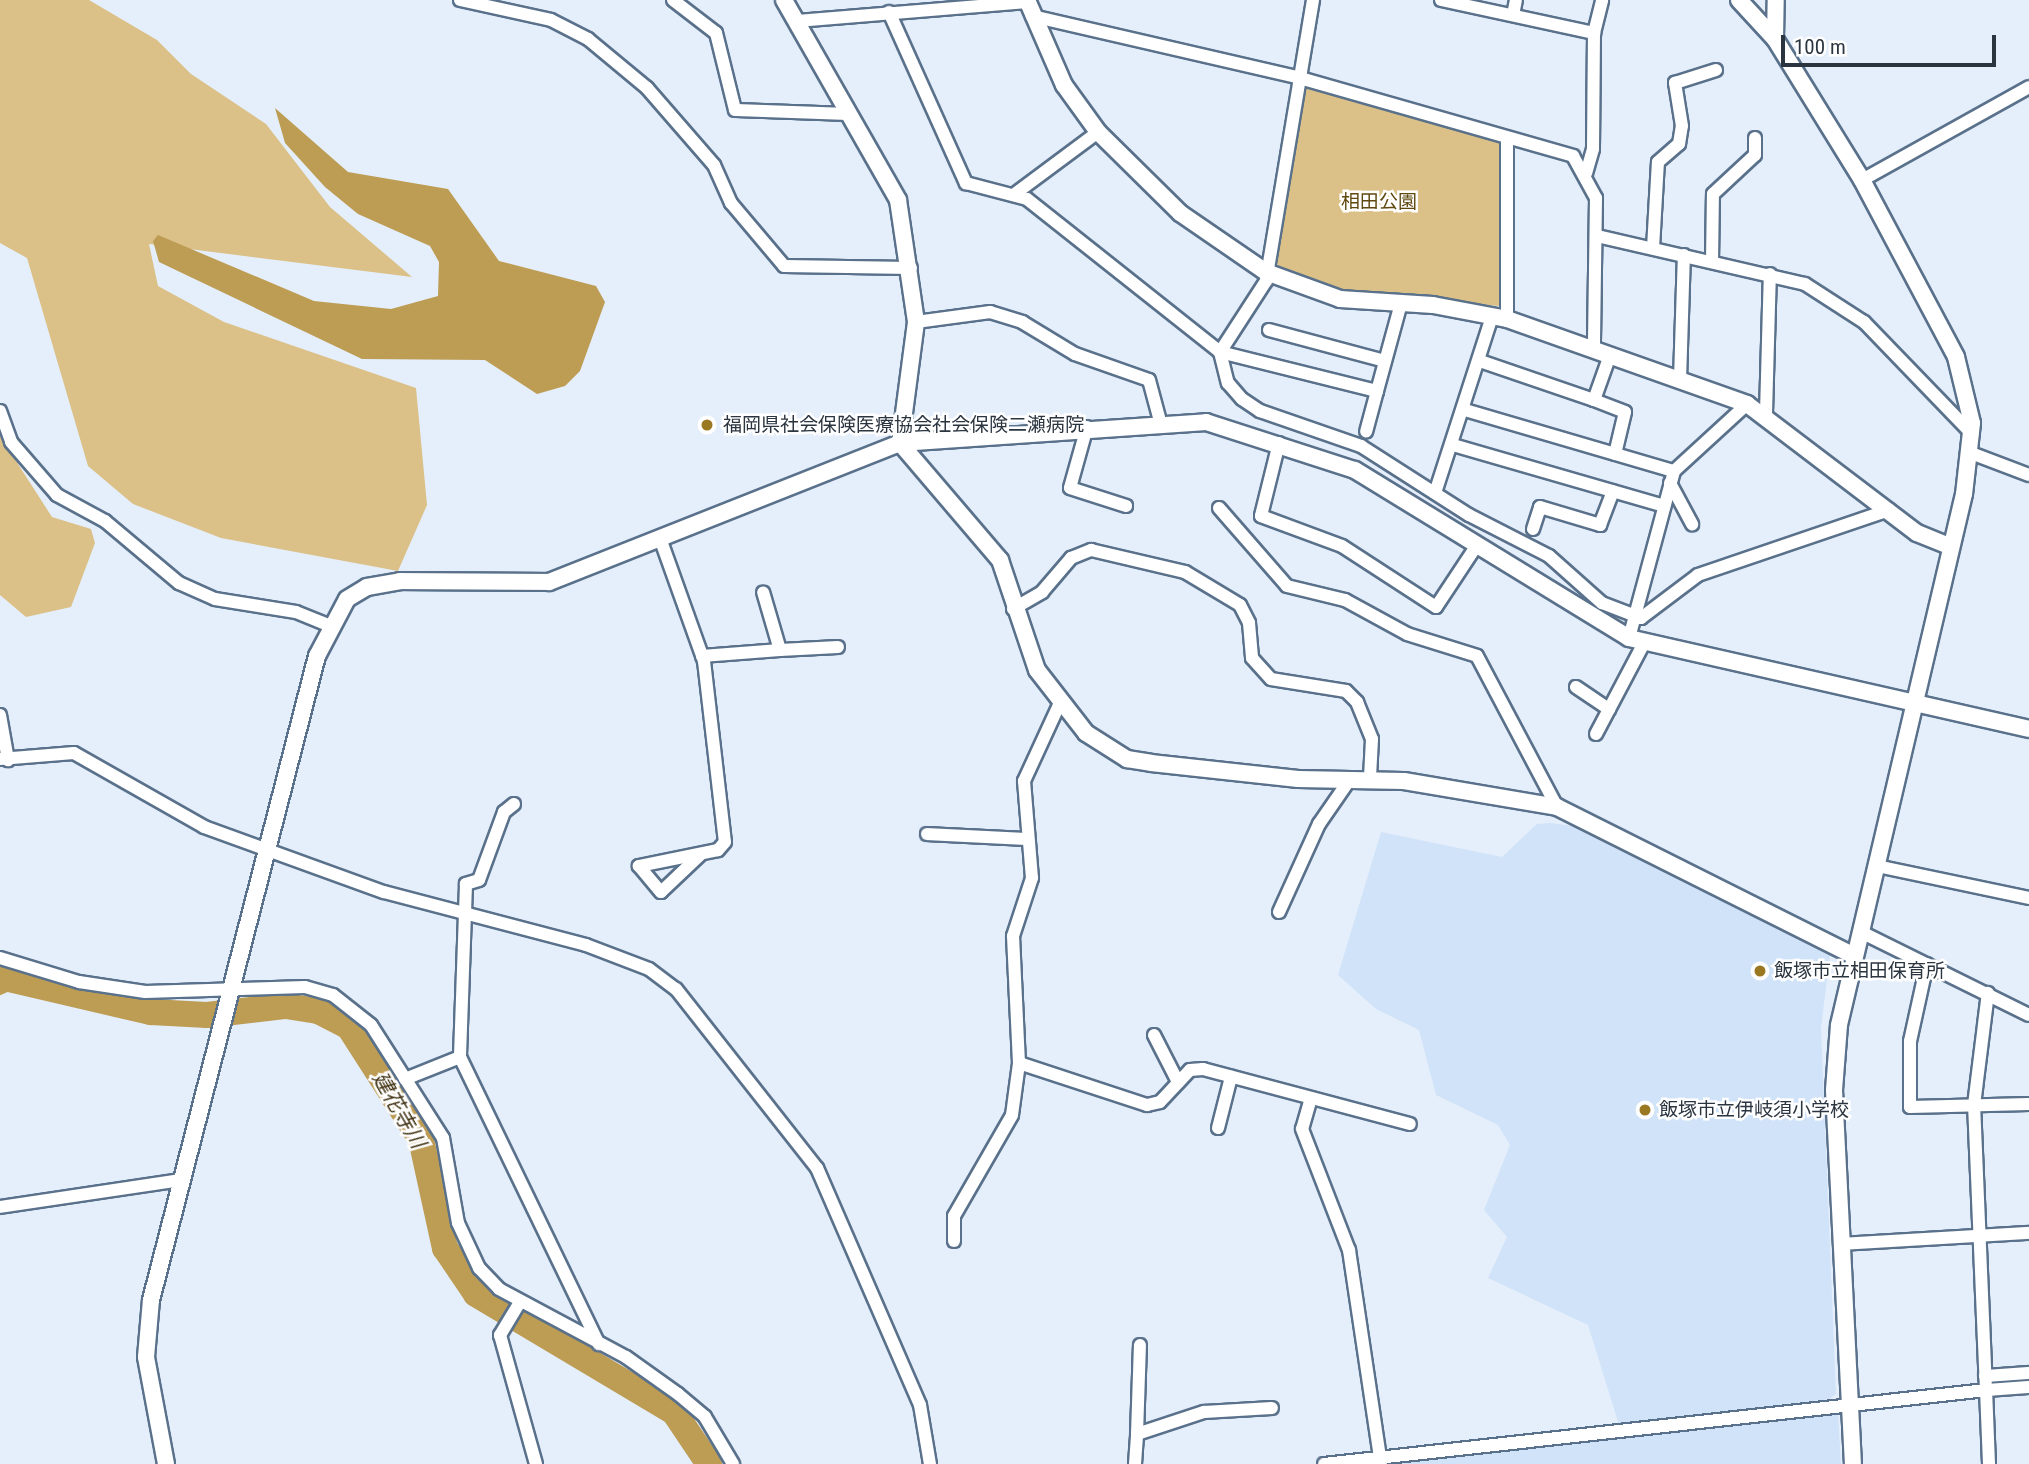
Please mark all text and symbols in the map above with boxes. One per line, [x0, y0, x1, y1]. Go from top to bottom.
scale bar [1784, 21, 1999, 65]
text: 100 m [1794, 35, 1846, 59]
park label: 相田公園 [1341, 191, 1417, 213]
place label: 福岡県社会保険医療協会社会保険二瀬病院 [723, 414, 1084, 436]
marker: 福岡県社会保険医療協会社会保険二瀬病院 [697, 415, 717, 435]
place label: 飯塚市立相田保育所 [1774, 960, 1945, 982]
marker: 飯塚市立相田保育所 [1752, 963, 1768, 979]
water label: 建花寺川 [367, 1067, 431, 1153]
place label: 飯塚市立伊岐須小学校 [1659, 1099, 1849, 1121]
marker: 飯塚市立伊岐須小学校 [1637, 1102, 1653, 1118]

